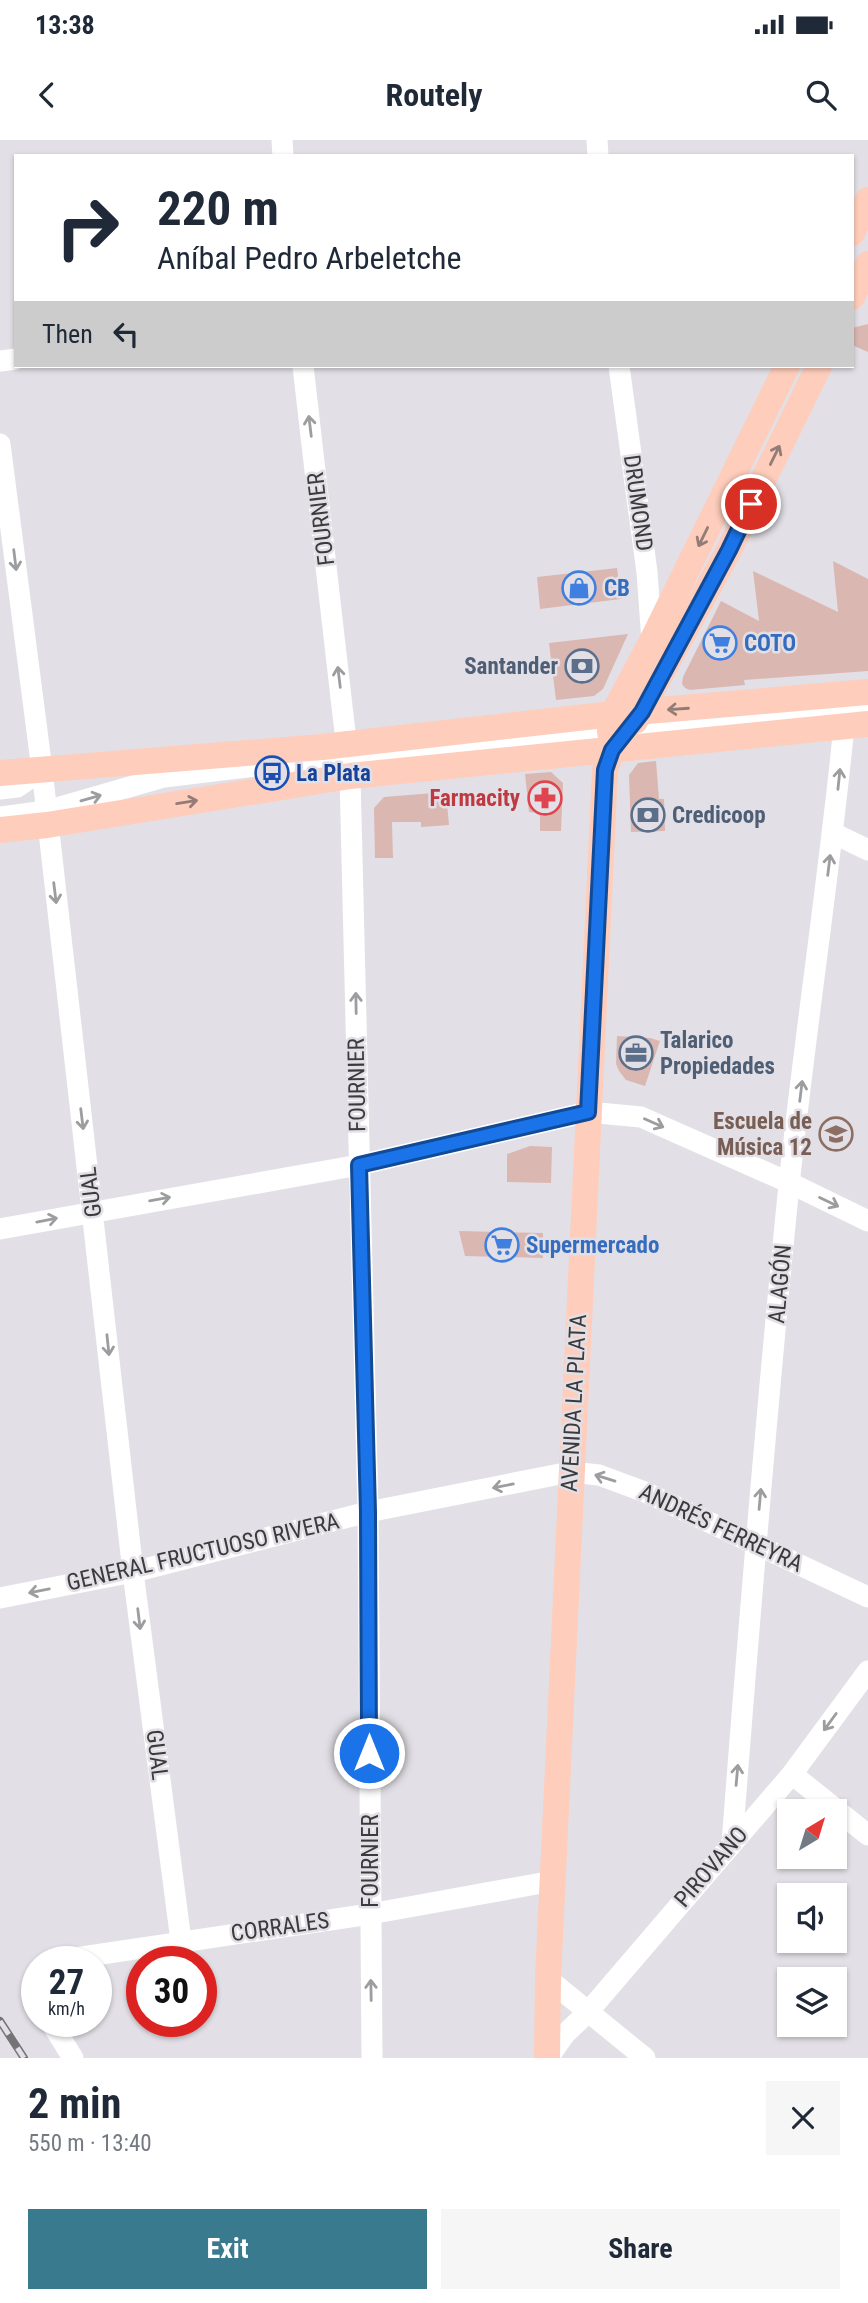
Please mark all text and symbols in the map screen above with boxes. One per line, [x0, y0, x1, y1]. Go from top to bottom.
text: 13:38 [35, 10, 95, 40]
icon: back [28, 76, 66, 114]
text: Routely [386, 76, 482, 114]
icon: search [802, 76, 840, 114]
text: 220 m [157, 180, 279, 237]
icon: right [42, 182, 133, 273]
text: Aníbal Pedro Arbeletche [157, 239, 462, 277]
icon: left [107, 315, 145, 353]
text: Then [42, 319, 93, 349]
one-way arrow [303, 416, 316, 438]
one-way arrow [769, 445, 782, 466]
street label: DRUMOND [618, 453, 658, 553]
street label: FOURNIER [302, 471, 340, 567]
pin [721, 474, 781, 534]
icon: arrive [732, 485, 770, 523]
one-way arrow [696, 526, 710, 547]
one-way arrow [8, 548, 21, 571]
shop icon: CB [560, 569, 598, 607]
place label: CB [604, 575, 630, 602]
supermarket icon: COTO [701, 624, 739, 662]
place label: COTO [744, 630, 796, 657]
bank icon: Santander [563, 647, 601, 685]
place label: Santander [464, 653, 558, 680]
one-way arrow [333, 666, 346, 688]
one-way arrow [667, 703, 690, 716]
bus stop icon: La Plata [253, 754, 291, 792]
place label: La Plata [296, 760, 371, 787]
one-way arrow [833, 769, 846, 791]
pharmacy icon: Farmacity [526, 779, 564, 817]
place label: Farmacity [429, 785, 521, 812]
one-way arrow [79, 791, 101, 804]
one-way arrow [175, 795, 198, 808]
bank icon: Credicoop [629, 796, 667, 834]
place label: Credicoop [672, 802, 766, 829]
one-way arrow [823, 854, 836, 877]
one-way arrow [49, 881, 62, 903]
one-way arrow [349, 992, 362, 1015]
place label: Talarico Propiedades [660, 1027, 775, 1080]
office icon: Talarico Propiedades [617, 1034, 655, 1072]
street label: FOURNIER [343, 1038, 371, 1132]
one-way arrow [795, 1080, 808, 1102]
one-way arrow [76, 1107, 89, 1129]
place label: Escuela de Música 12 [713, 1108, 812, 1161]
school or university icon: Escuela de Música 12 [817, 1115, 855, 1153]
one-way arrow [643, 1117, 665, 1130]
street label: GUAL [75, 1165, 107, 1219]
one-way arrow [148, 1192, 171, 1205]
one-way arrow [818, 1195, 839, 1209]
one-way arrow [35, 1212, 57, 1226]
supermarket icon: Supermercado [483, 1226, 521, 1264]
place label: Supermercado [526, 1232, 659, 1259]
street label: ALAGÓN [762, 1243, 797, 1325]
street label: AVENIDA LA PLATA [556, 1314, 592, 1492]
one-way arrow [101, 1333, 114, 1355]
one-way arrow [595, 1471, 617, 1484]
street label: ANDRÉS FERREYRA [635, 1477, 808, 1578]
one-way arrow [492, 1479, 515, 1493]
one-way arrow [753, 1488, 766, 1511]
street label: GENERAL FRUCTUOSO RIVERA [64, 1507, 342, 1597]
one-way arrow [28, 1584, 51, 1598]
one-way arrow [133, 1607, 146, 1630]
one-way arrow [823, 1713, 838, 1732]
position arrow [332, 1716, 406, 1790]
street label: GUAL [141, 1728, 173, 1782]
one-way arrow [731, 1764, 744, 1787]
north arrow [777, 1799, 847, 1869]
map controls [777, 1799, 847, 2037]
street label: FOURNIER [357, 1814, 384, 1908]
street label: PIROVANO [669, 1821, 753, 1913]
button: sound [777, 1883, 847, 1953]
street label: CORRALES [229, 1907, 331, 1947]
speed limit sign: 30 [126, 1946, 217, 2037]
text: 27 [49, 1962, 84, 2003]
button: layers [777, 1967, 847, 2037]
one-way arrow [364, 1979, 378, 2002]
text: km/h [48, 1998, 85, 2019]
text: 2 min [28, 2079, 121, 2128]
button: close [766, 2081, 840, 2155]
text: 550 m · 13:40 [28, 2130, 152, 2157]
button: Exit [28, 2209, 427, 2289]
button: Share [441, 2209, 840, 2289]

